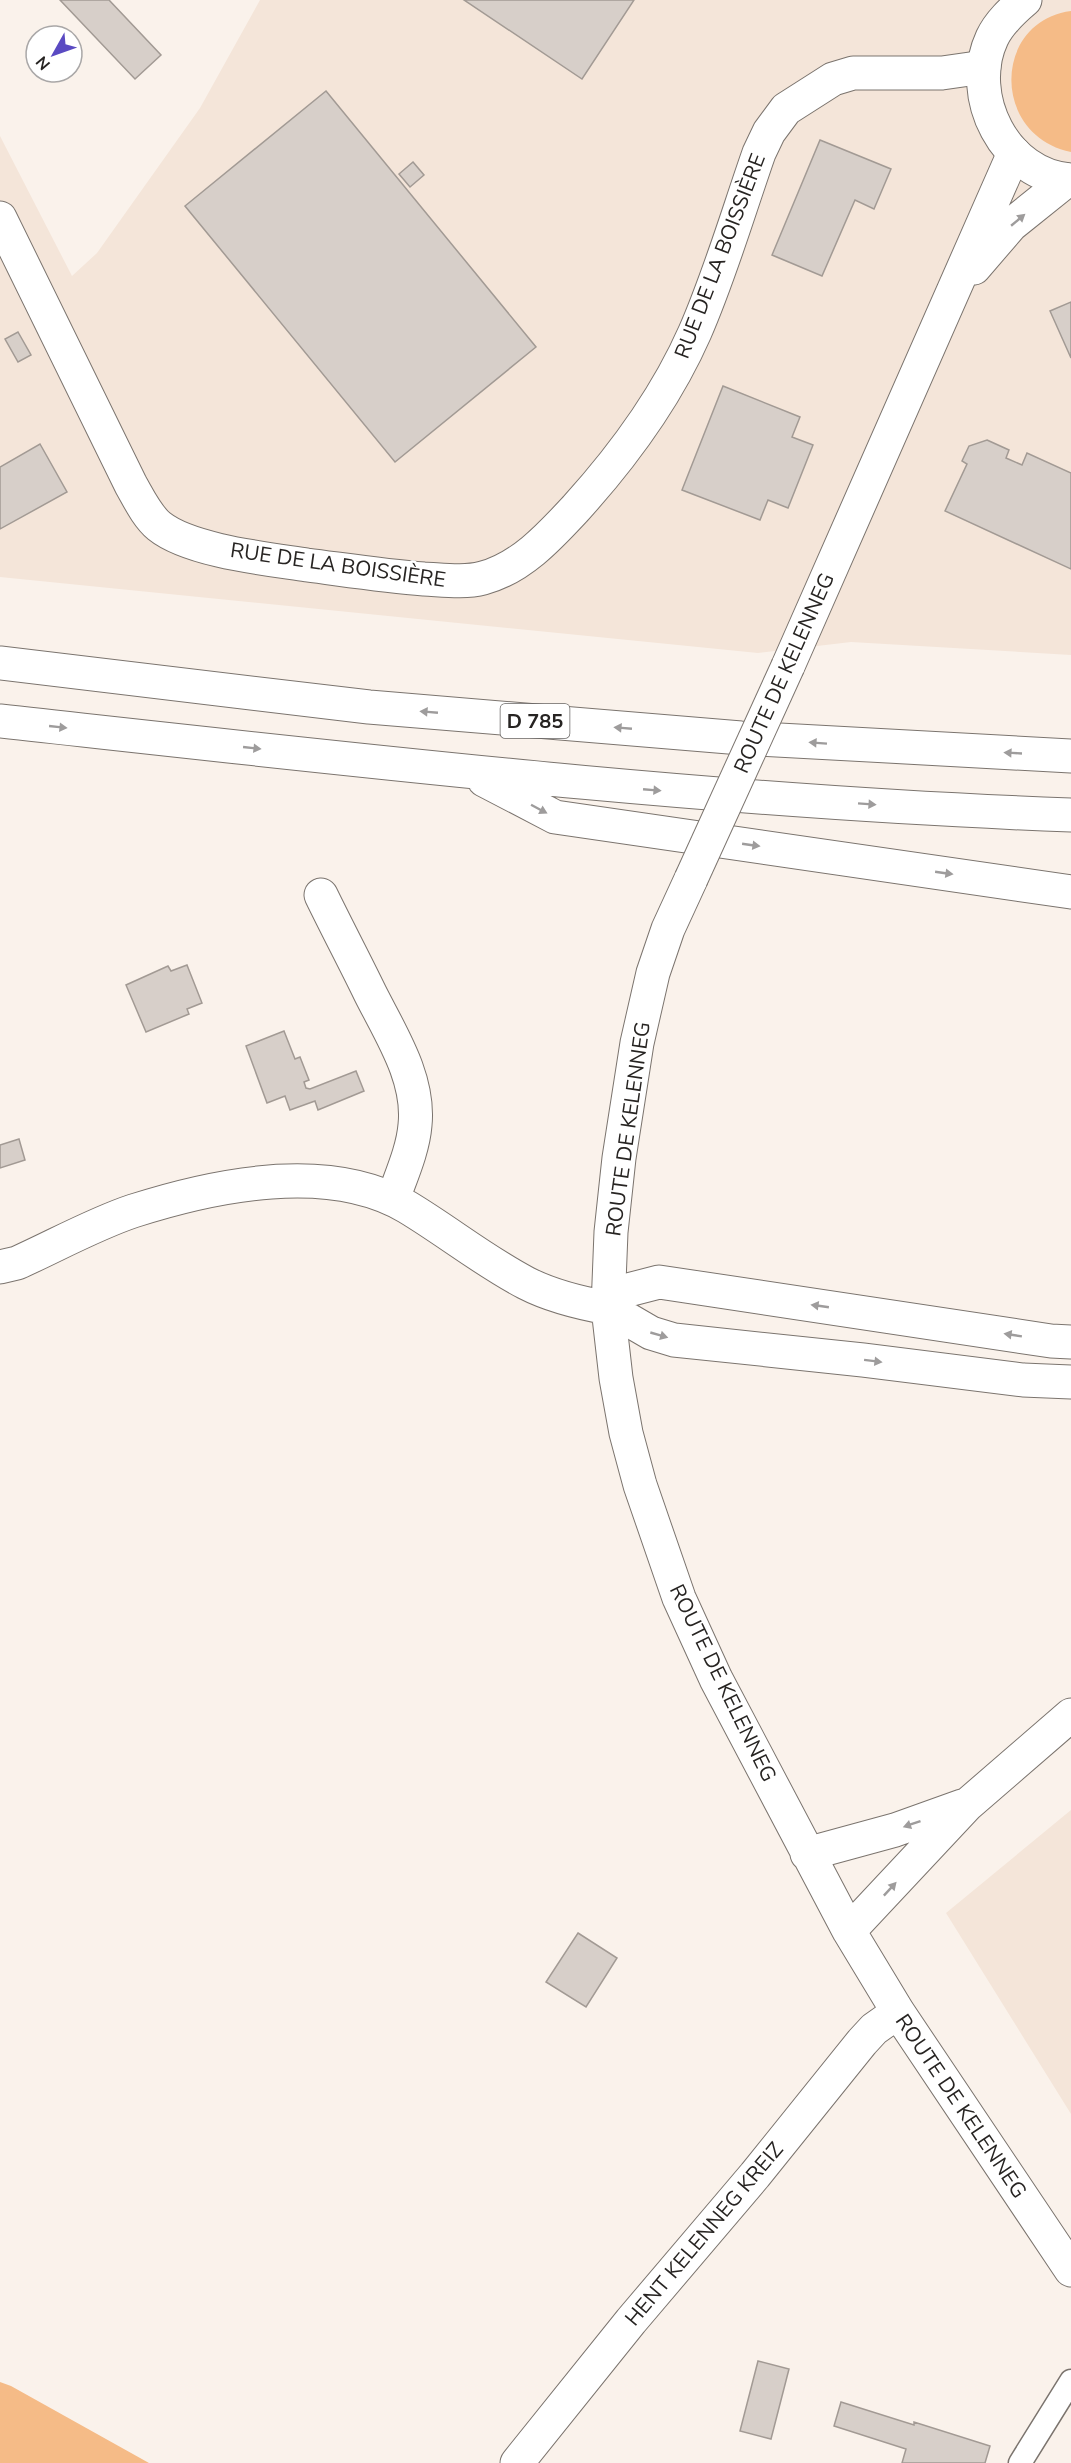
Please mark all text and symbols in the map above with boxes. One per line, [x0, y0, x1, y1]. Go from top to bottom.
north arrow [24, 24, 84, 84]
text: N [31, 51, 56, 75]
street label: RUE DE LA BOISSIÈRE [668, 150, 772, 362]
one-way arrow [1010, 214, 1025, 227]
street label: RUE DE LA BOISSIÈRE [228, 536, 448, 594]
street label: ROUTE DE KELENNEG [727, 568, 841, 778]
road number: D 785 [500, 704, 570, 738]
one-way arrow [420, 707, 439, 717]
one-way arrow [49, 722, 68, 732]
one-way arrow [614, 723, 633, 733]
one-way arrow [808, 738, 827, 748]
one-way arrow [243, 743, 262, 753]
one-way arrow [1003, 749, 1022, 758]
one-way arrow [643, 785, 662, 795]
one-way arrow [858, 799, 877, 809]
one-way arrow [530, 803, 548, 813]
one-way arrow [741, 840, 760, 849]
one-way arrow [934, 868, 953, 877]
street label: ROUTE DE KELENNEG [599, 1020, 657, 1238]
one-way arrow [810, 1302, 829, 1311]
one-way arrow [1003, 1330, 1022, 1339]
one-way arrow [650, 1331, 668, 1340]
one-way arrow [864, 1357, 883, 1366]
street label: ROUTE DE KELENNEG [663, 1580, 783, 1786]
one-way arrow [903, 1820, 921, 1829]
one-way arrow [883, 1881, 897, 1896]
street label: ROUTE DE KELENNEG [889, 2008, 1033, 2204]
street label: HENT KELENNEG KREIZ [619, 2136, 789, 2332]

